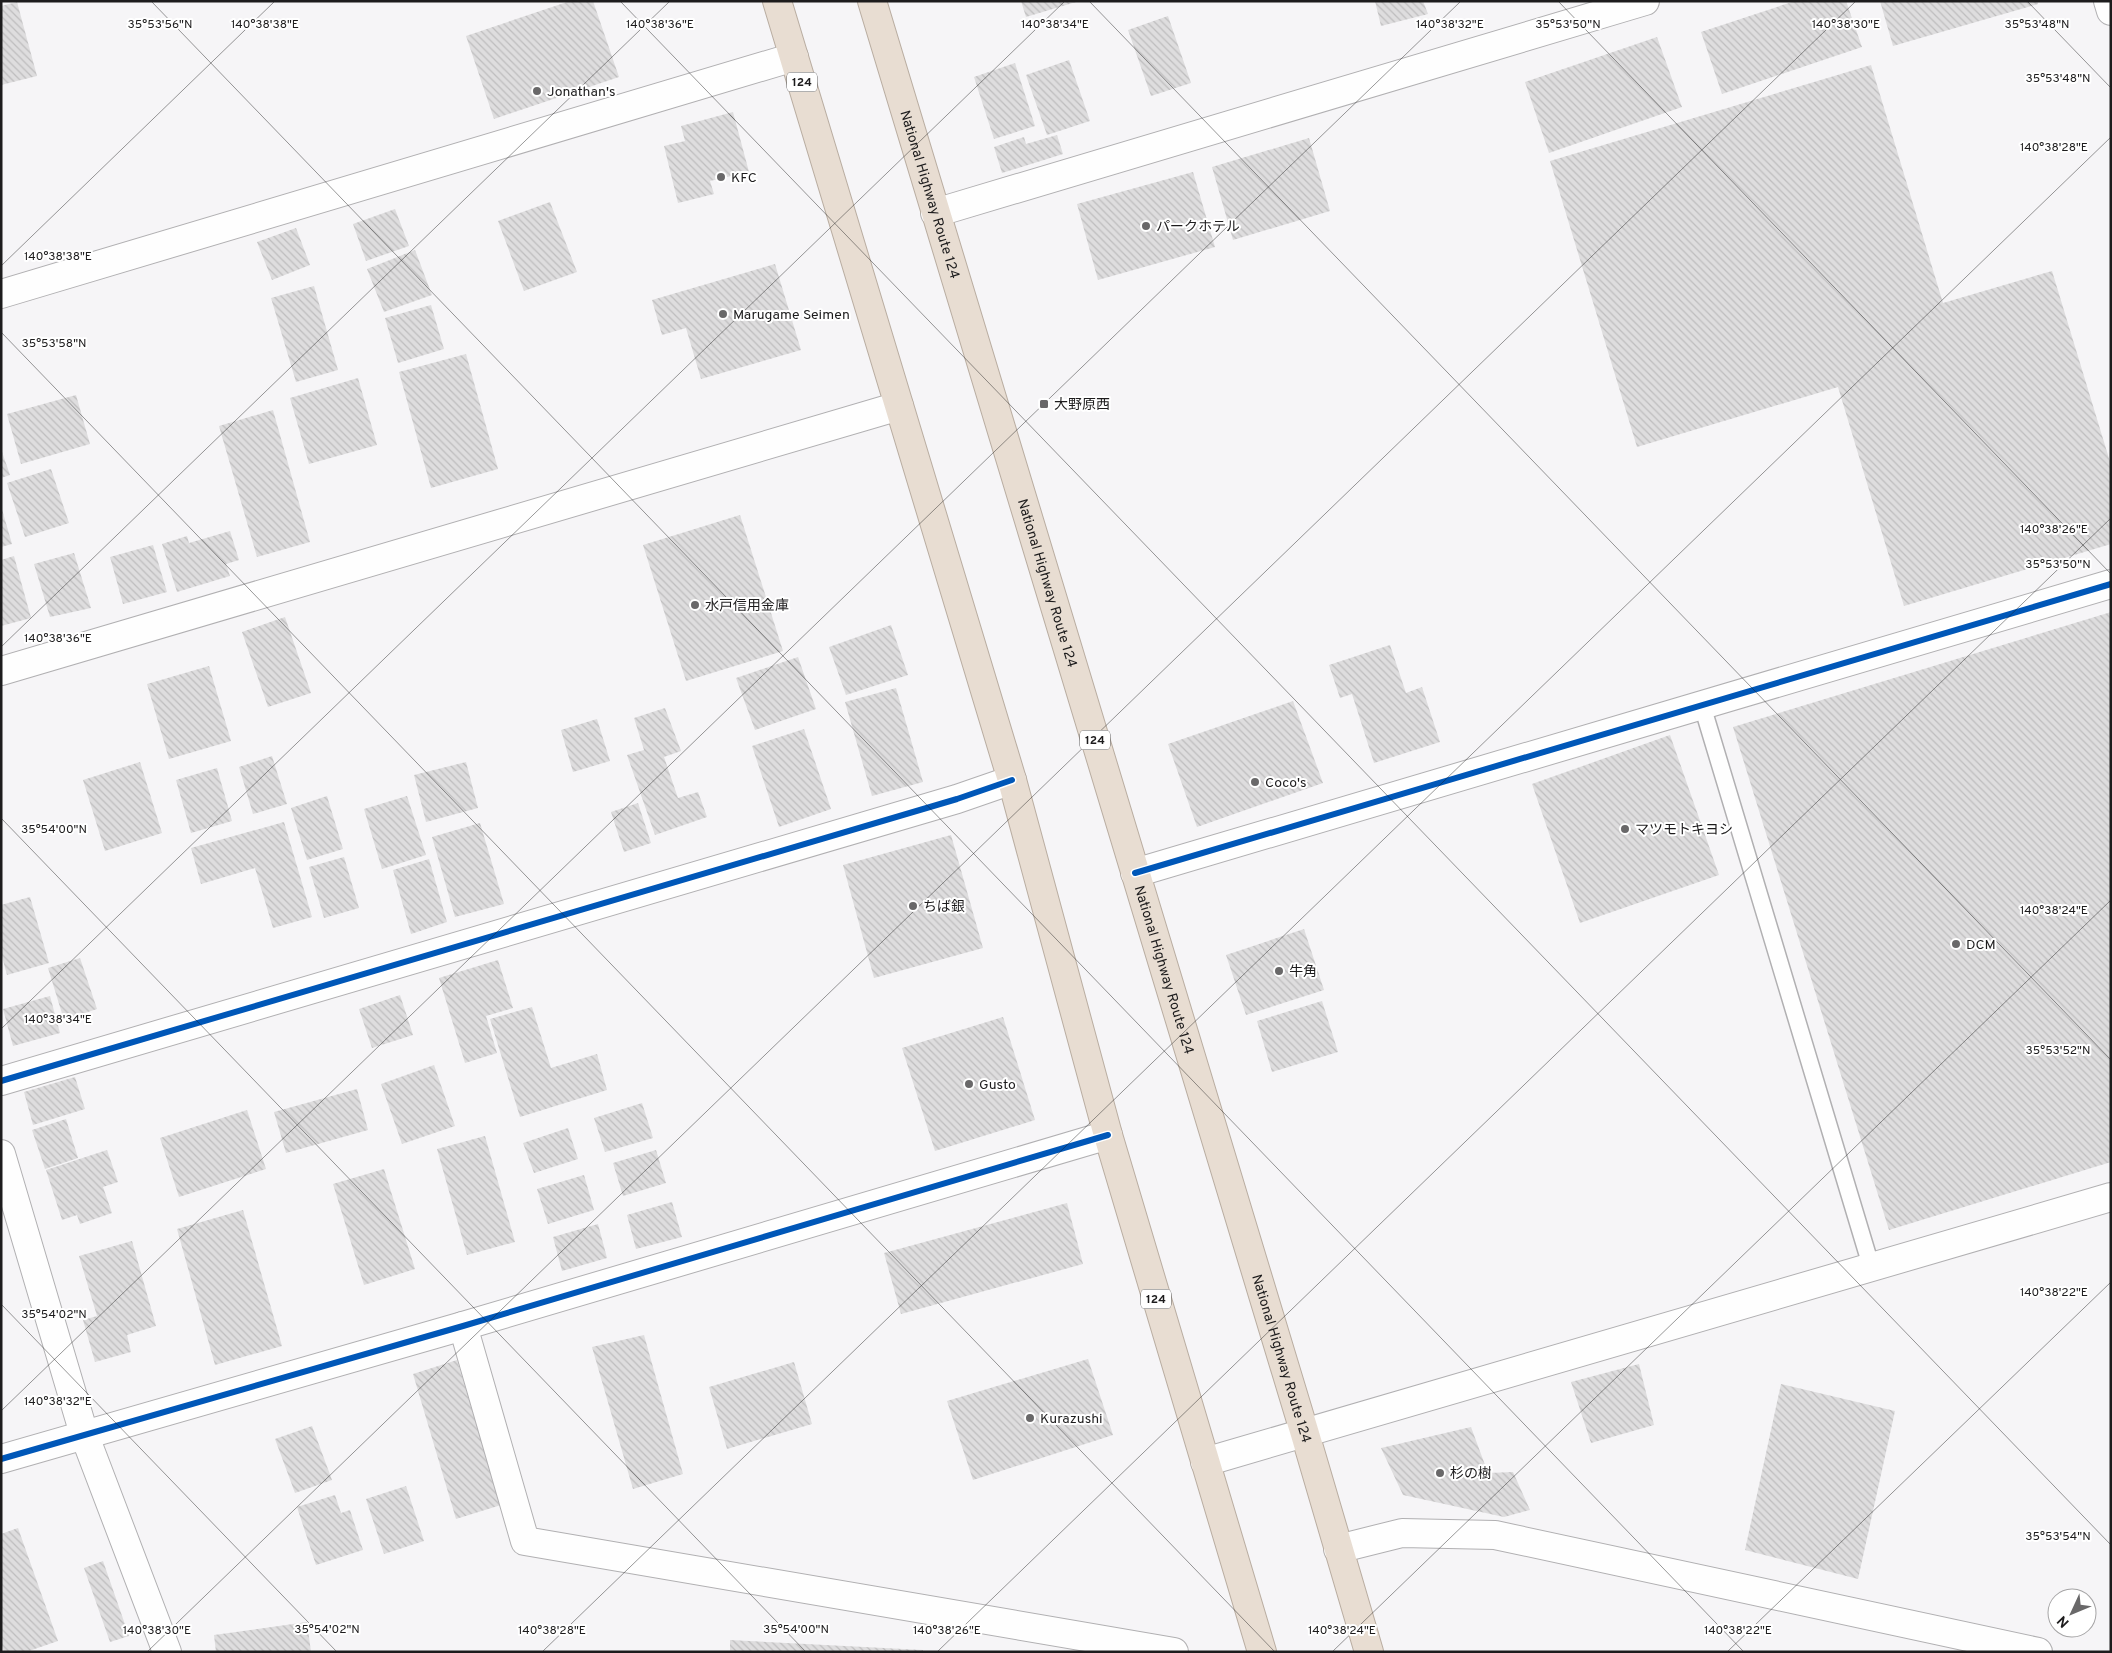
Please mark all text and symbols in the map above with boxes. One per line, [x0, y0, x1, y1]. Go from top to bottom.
text: 35°53'56"N [128, 17, 192, 33]
text: 140°38'38"E [231, 17, 299, 33]
text: 140°38'36"E [626, 17, 694, 33]
text: 140°38'34"E [1021, 17, 1089, 33]
text: 140°38'32"E [1416, 17, 1484, 33]
text: 35°53'50"N [1535, 17, 1601, 33]
text: 140°38'30"E [1812, 17, 1880, 33]
text: 35°53'48"N [2005, 17, 2069, 33]
text: 35°53'48"N [2026, 71, 2090, 87]
road number: 124 [787, 72, 817, 91]
place label: Jonathan's [547, 84, 615, 101]
marker: Jonathan's [531, 85, 543, 97]
street label: National Highway Route 124 [896, 108, 962, 281]
text: 140°38'28"E [2020, 140, 2088, 156]
place label: KFC [731, 170, 757, 187]
marker: KFC [715, 171, 727, 183]
place label: パークホテル [1156, 219, 1240, 236]
marker: パークホテル [1140, 220, 1152, 232]
text: 140°38'38"E [24, 249, 92, 265]
place label: Marugame Seimen [733, 307, 850, 324]
marker: Marugame Seimen [717, 308, 729, 320]
text: 35°53'58"N [22, 336, 86, 352]
place label: 大野原西 [1054, 397, 1110, 414]
marker: 大野原西 [1038, 398, 1050, 410]
street label: National Highway Route 124 [1013, 497, 1080, 670]
text: 140°38'26"E [2020, 522, 2088, 538]
text: 35°53'50"N [2025, 557, 2091, 573]
place label: 水戸信用金庫 [705, 598, 789, 615]
marker: 水戸信用金庫 [689, 599, 701, 611]
text: 140°38'36"E [24, 631, 92, 647]
road number: 124 [1080, 730, 1110, 750]
place label: Coco's [1265, 775, 1307, 792]
marker: Coco's [1249, 776, 1261, 788]
text: 35°54'00"N [21, 822, 87, 838]
place label: マツモトキヨシ [1635, 822, 1733, 839]
marker: マツモトキヨシ [1619, 823, 1631, 835]
street label: National Highway Route 124 [1130, 884, 1197, 1057]
place label: ちば銀 [923, 899, 965, 916]
marker: ちば銀 [907, 900, 919, 912]
text: 140°38'24"E [2020, 903, 2088, 919]
place label: DCM [1966, 937, 1996, 954]
marker: DCM [1950, 938, 1962, 950]
place label: 牛角 [1289, 964, 1317, 981]
marker: 牛角 [1273, 965, 1285, 977]
text: 140°38'34"E [24, 1012, 92, 1028]
text: 35°53'52"N [2026, 1043, 2090, 1059]
place label: Gusto [979, 1077, 1016, 1094]
marker: Gusto [963, 1078, 975, 1090]
street label: National Highway Route 124 [1247, 1272, 1314, 1445]
text: 140°38'22"E [2020, 1285, 2088, 1301]
road number: 124 [1141, 1290, 1171, 1308]
text: 35°54'02"N [21, 1307, 87, 1323]
text: 140°38'32"E [24, 1394, 92, 1410]
place label: Kurazushi [1040, 1411, 1103, 1428]
marker: Kurazushi [1024, 1412, 1036, 1424]
place label: 杉の樹 [1450, 1465, 1492, 1483]
marker: 杉の樹 [1434, 1467, 1446, 1479]
text: 35°53'54"N [2025, 1529, 2091, 1545]
north arrow [2047, 1588, 2097, 1638]
text: N [2054, 1611, 2073, 1631]
text: 35°54'02"N [294, 1622, 360, 1638]
text: 35°54'00"N [763, 1622, 829, 1638]
text: 140°38'30"E [123, 1623, 191, 1639]
text: 140°38'28"E [518, 1623, 586, 1639]
text: 140°38'26"E [913, 1623, 981, 1639]
text: 140°38'24"E [1308, 1623, 1376, 1639]
text: 140°38'22"E [1704, 1623, 1772, 1639]

